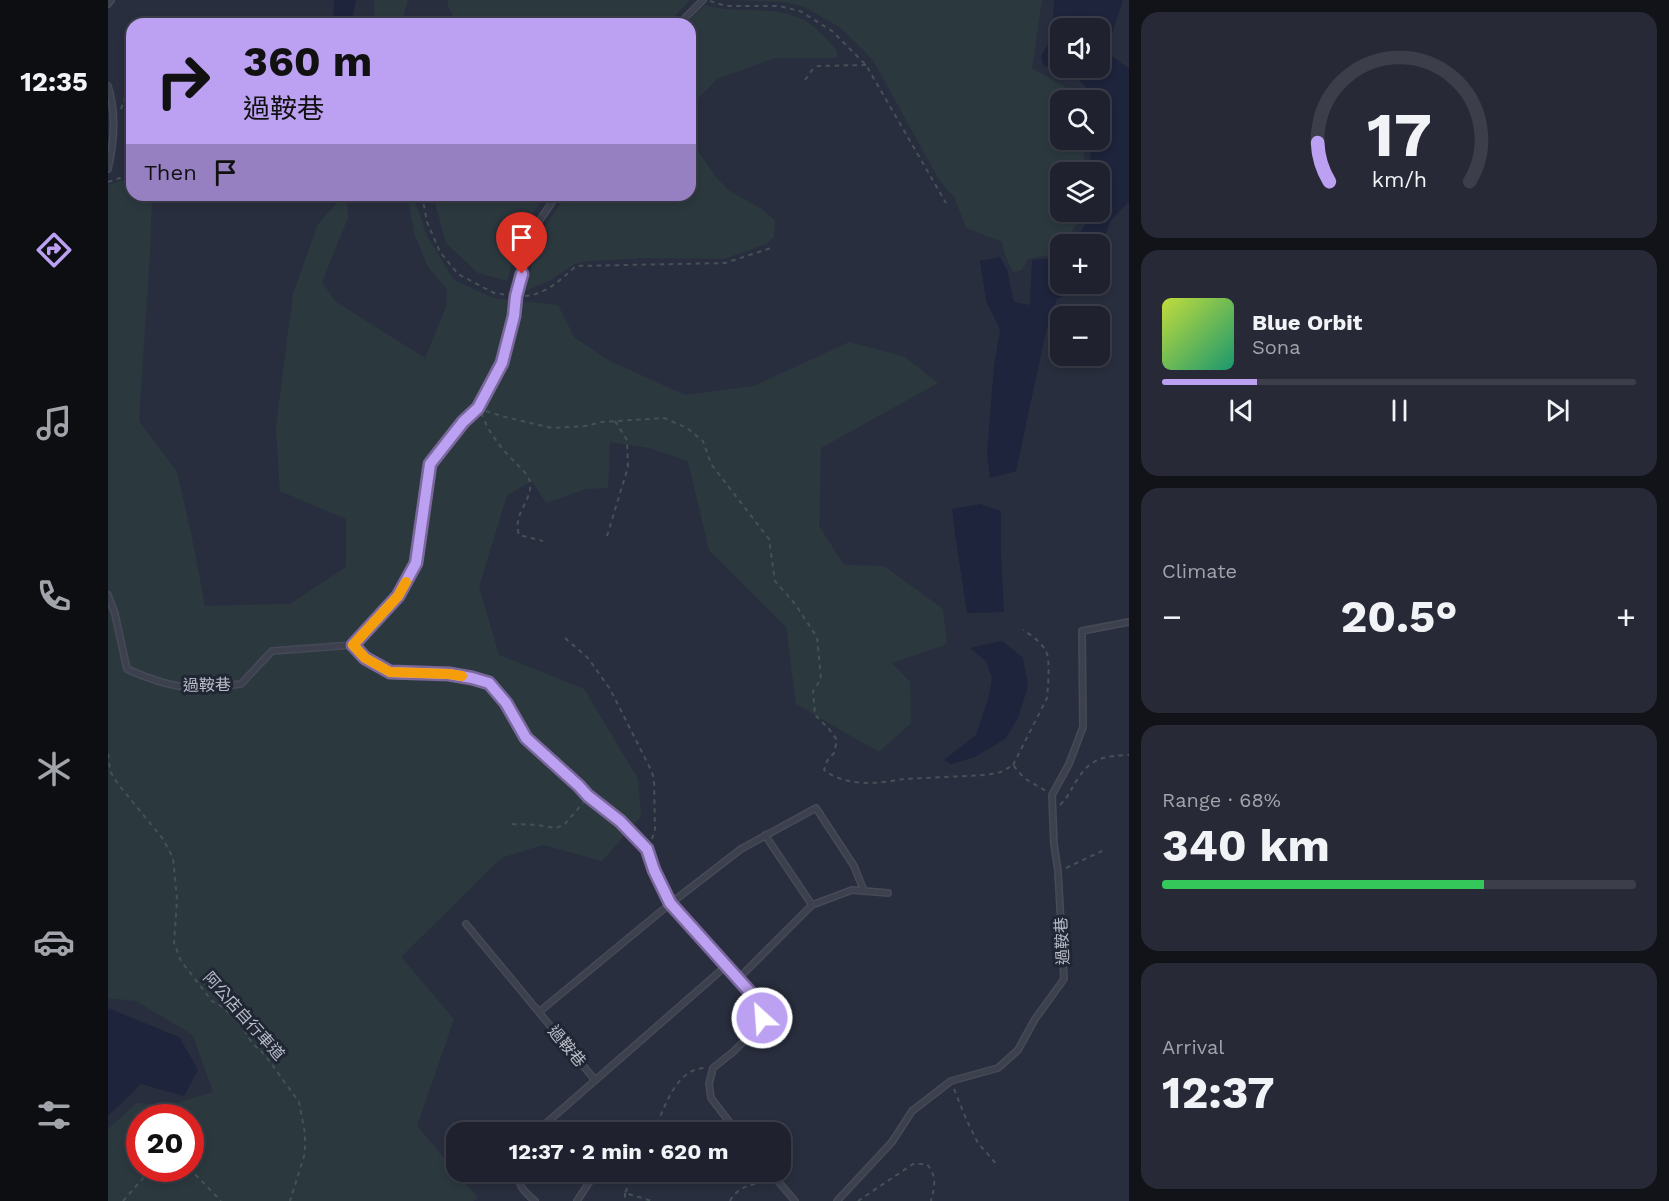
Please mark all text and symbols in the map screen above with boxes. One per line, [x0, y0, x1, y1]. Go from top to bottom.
map controls [1050, 18, 1110, 366]
button: sound [1050, 18, 1110, 78]
text: 360 m [243, 37, 372, 86]
icon: right [144, 42, 222, 120]
text: 12:35 [20, 66, 88, 98]
button: search [1050, 90, 1110, 150]
text: 過鞍巷 [243, 93, 324, 125]
text: 17 [1367, 98, 1431, 171]
icon: arrive [209, 156, 242, 189]
text: Then [144, 160, 197, 185]
button: layers [1050, 162, 1110, 222]
text: km/h [1371, 167, 1427, 192]
pin [496, 212, 547, 274]
icon: arrive [505, 221, 538, 254]
icon: directions [33, 229, 75, 271]
button: + [1050, 234, 1110, 294]
button: − [1050, 306, 1110, 366]
text: Blue Orbit [1252, 310, 1362, 335]
text: Sona [1252, 335, 1301, 359]
icon: previous [1225, 394, 1258, 427]
icon: pause [1383, 394, 1416, 427]
icon: next [1541, 394, 1574, 427]
icon: music [33, 402, 75, 444]
text: Climate [1162, 559, 1237, 583]
icon: phone [33, 575, 75, 617]
text: 20.5° [1341, 590, 1457, 643]
text: − [1162, 597, 1182, 636]
text: + [1616, 597, 1636, 636]
street label: 過鞍巷 [183, 675, 231, 695]
icon: climate [33, 748, 75, 790]
text: Range · 68% [1162, 788, 1281, 812]
text: 340 km [1162, 819, 1330, 872]
street label: 過鞍巷 [1051, 917, 1073, 965]
icon: car [33, 921, 75, 963]
street label: 阿公店自行車道 [199, 968, 289, 1064]
position arrow [730, 986, 794, 1050]
street label: 過鞍巷 [544, 1022, 590, 1070]
text: Arrival [1162, 1035, 1224, 1059]
text: 12:37 [1162, 1066, 1275, 1119]
icon: filters [33, 1094, 75, 1136]
speed limit sign: 20 [126, 1104, 204, 1182]
text: 12:37 · 2 min · 620 m [509, 1139, 728, 1164]

